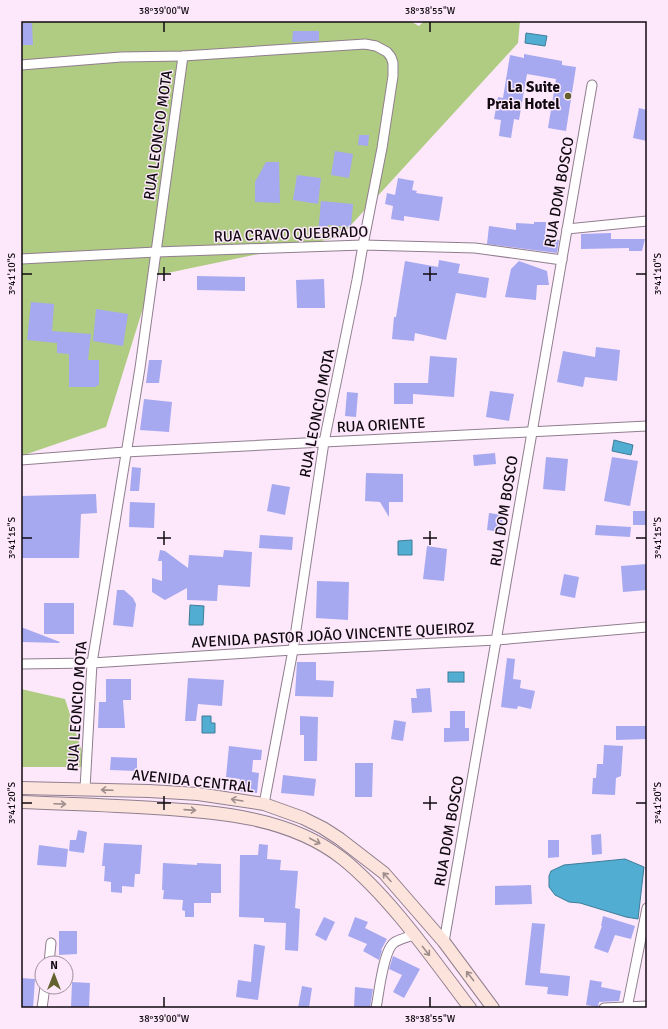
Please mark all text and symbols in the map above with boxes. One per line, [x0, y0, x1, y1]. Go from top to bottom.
text: 38°39'00"W [139, 5, 190, 17]
text: 38°38'55"W [405, 5, 456, 17]
street label: RUA LEONCIO MOTA [140, 69, 176, 201]
place label: La Suite Praia Hotel [487, 78, 560, 113]
marker: La Suite Praia Hotel [563, 91, 573, 101]
street label: RUA DOM BOSCO [540, 135, 578, 249]
street label: RUA CRAVO QUEBRADO [214, 222, 369, 246]
text: 3°41'10"S [6, 252, 18, 295]
text: 3°41'10"S [652, 252, 664, 295]
street label: RUA LEONCIO MOTA [296, 347, 338, 479]
street label: RUA ORIENTE [336, 414, 426, 436]
street label: RUA DOM BOSCO [486, 454, 522, 568]
text: 3°41'15"S [6, 516, 18, 559]
text: 3°41'15"S [652, 516, 664, 559]
street label: AVENIDA PASTOR JOÃO VINCENTE QUEIROZ [191, 618, 475, 651]
street label: RUA LEONCIO MOTA [63, 640, 91, 772]
street label: AVENIDA CENTRAL [131, 766, 255, 796]
street label: RUA DOM BOSCO [430, 774, 468, 888]
text: 3°41'20"S [6, 781, 18, 824]
text: 3°41'20"S [652, 781, 664, 824]
one-way arrow [101, 786, 114, 793]
one-way arrow [231, 796, 244, 804]
one-way arrow [53, 800, 66, 808]
one-way arrow [183, 806, 196, 813]
one-way arrow [309, 838, 321, 846]
one-way arrow [382, 872, 392, 882]
one-way arrow [422, 946, 431, 957]
north arrow [34, 955, 74, 995]
text: N [50, 959, 58, 972]
one-way arrow [466, 971, 475, 982]
text: 38°39'00"W [139, 1013, 190, 1025]
text: 38°38'55"W [405, 1013, 456, 1025]

